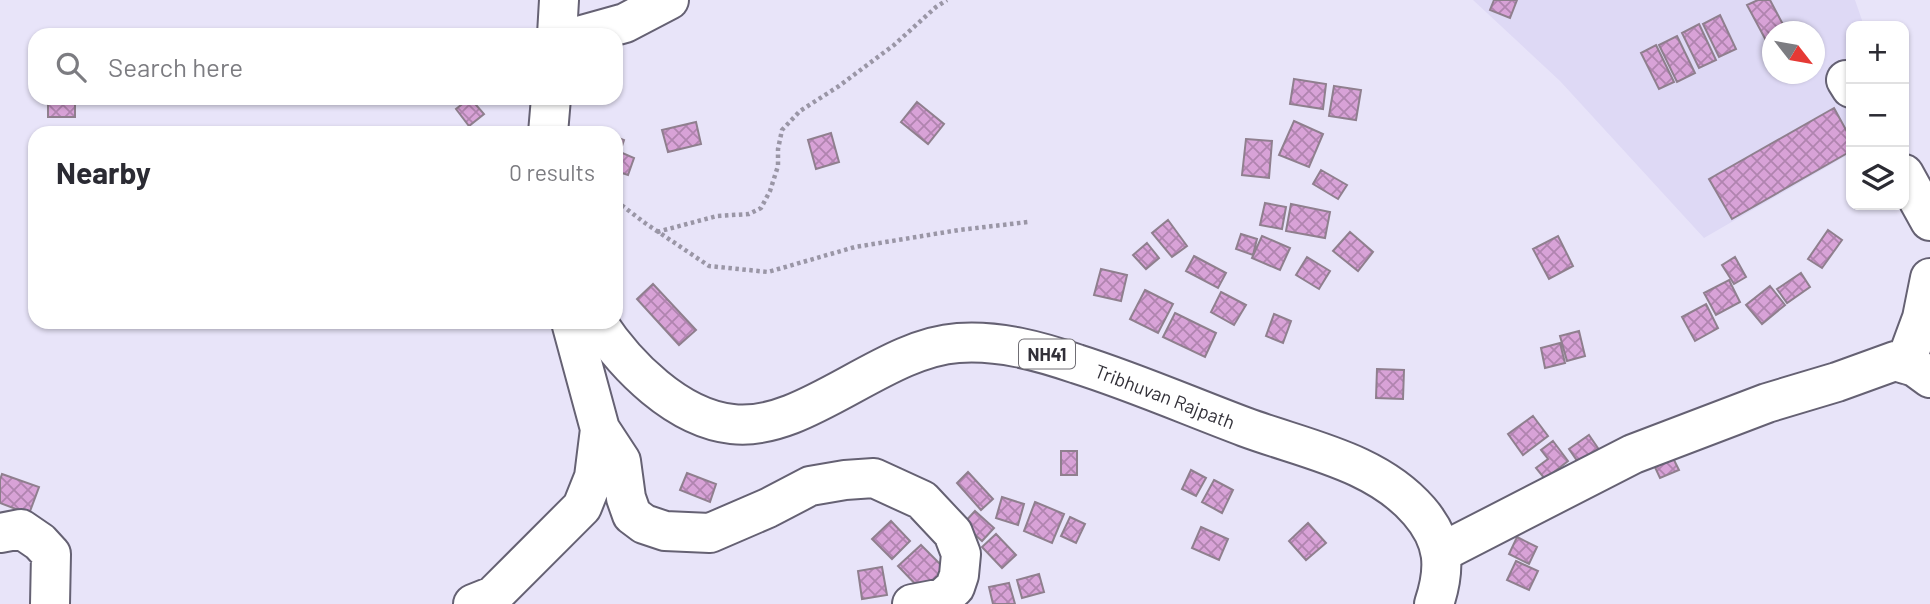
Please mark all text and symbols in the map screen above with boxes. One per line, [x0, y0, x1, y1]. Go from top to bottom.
north arrow [1762, 21, 1825, 84]
map controls [1846, 21, 1909, 210]
button: + [1846, 21, 1909, 84]
search box [28, 28, 623, 105]
icon: search [52, 48, 90, 86]
text: Search here [108, 51, 243, 82]
button: − [1846, 84, 1909, 147]
button: layers [1846, 147, 1909, 210]
text: Nearby [56, 154, 151, 190]
text: 0 results [509, 158, 595, 186]
road number: NH41 [1019, 340, 1075, 368]
street label: Tribhuvan Rajpath [1092, 359, 1238, 433]

